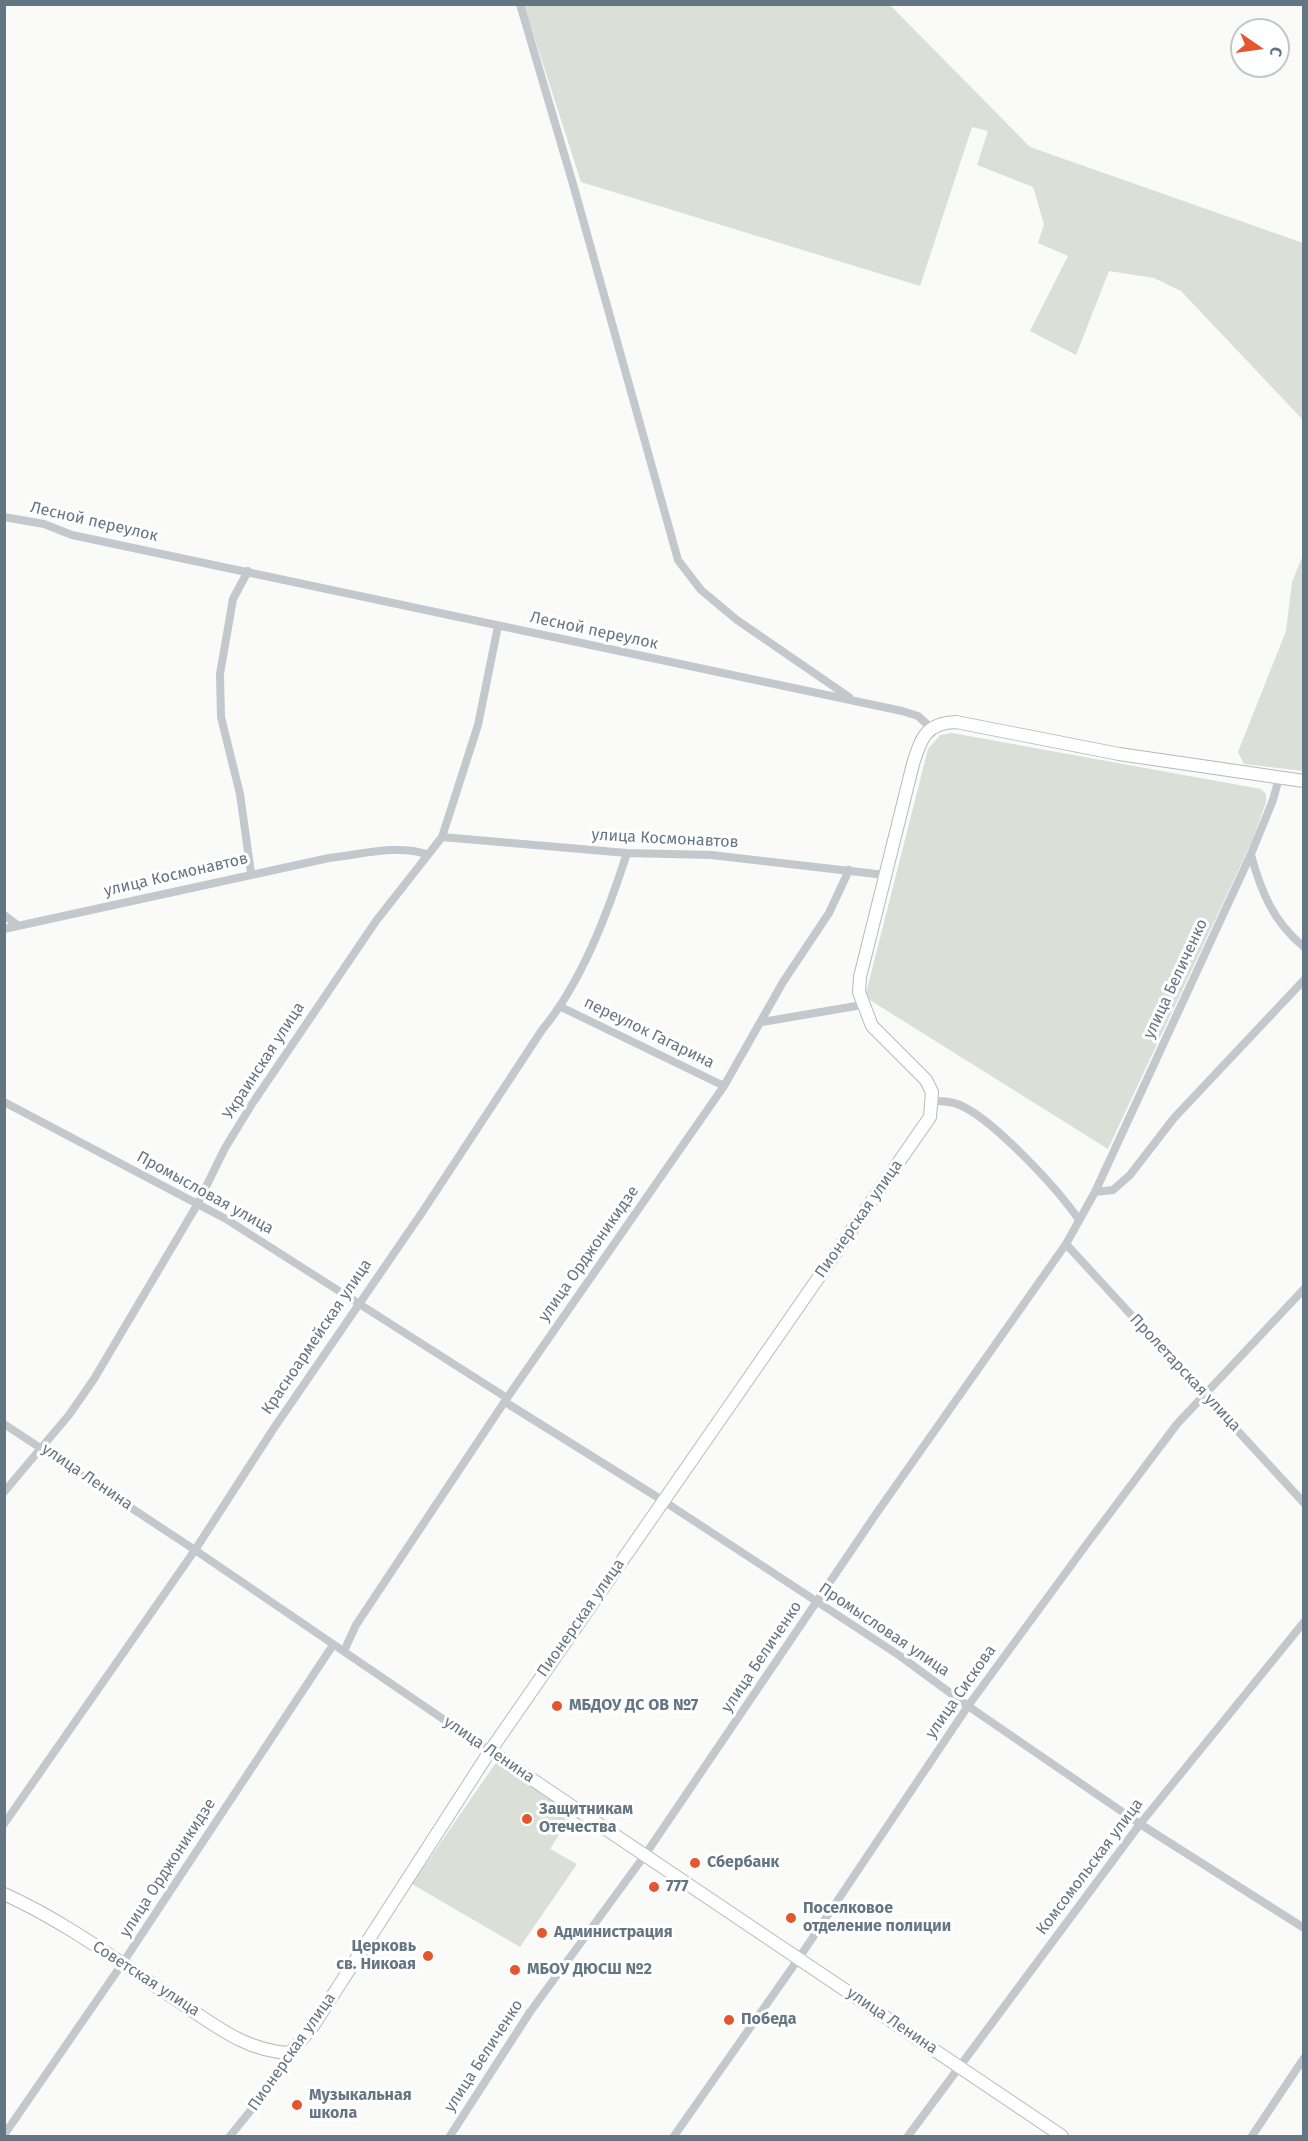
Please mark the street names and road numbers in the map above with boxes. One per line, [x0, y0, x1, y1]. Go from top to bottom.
street label: Лесной переулок [28, 498, 160, 546]
street label: Лесной переулок [528, 608, 660, 654]
street label: улица Космонавтов [591, 826, 739, 852]
street label: улица Космонавтов [102, 849, 250, 901]
street label: улица Беличенко [1140, 916, 1212, 1042]
street label: переулок Гагарина [581, 993, 717, 1073]
street label: Украинская улица [219, 999, 309, 1123]
street label: Промысловая улица [133, 1147, 277, 1239]
street label: Пионерская улица [811, 1156, 907, 1282]
street label: улица Орджоникидзе [535, 1182, 643, 1326]
street label: Красноармейская улица [258, 1256, 376, 1418]
street label: Пролетарская улица [1126, 1310, 1244, 1436]
street label: улица Ленина [38, 1440, 136, 1514]
street label: Пионерская улица [533, 1555, 629, 1681]
street label: Промысловая улица [815, 1579, 953, 1681]
street label: улица Беличенко [718, 1598, 806, 1716]
street label: улица Сискова [922, 1641, 1000, 1743]
street label: улица Ленина [440, 1713, 538, 1787]
street label: улица Орджоникидзе [116, 1795, 220, 1941]
street label: Комсомольская улица [1033, 1795, 1147, 1939]
street label: Советская улица [89, 1937, 203, 2021]
street label: улица Ленина [843, 1984, 941, 2058]
street label: Пионерская улица [244, 1989, 340, 2115]
street label: улица Беличенко [441, 1996, 527, 2116]

